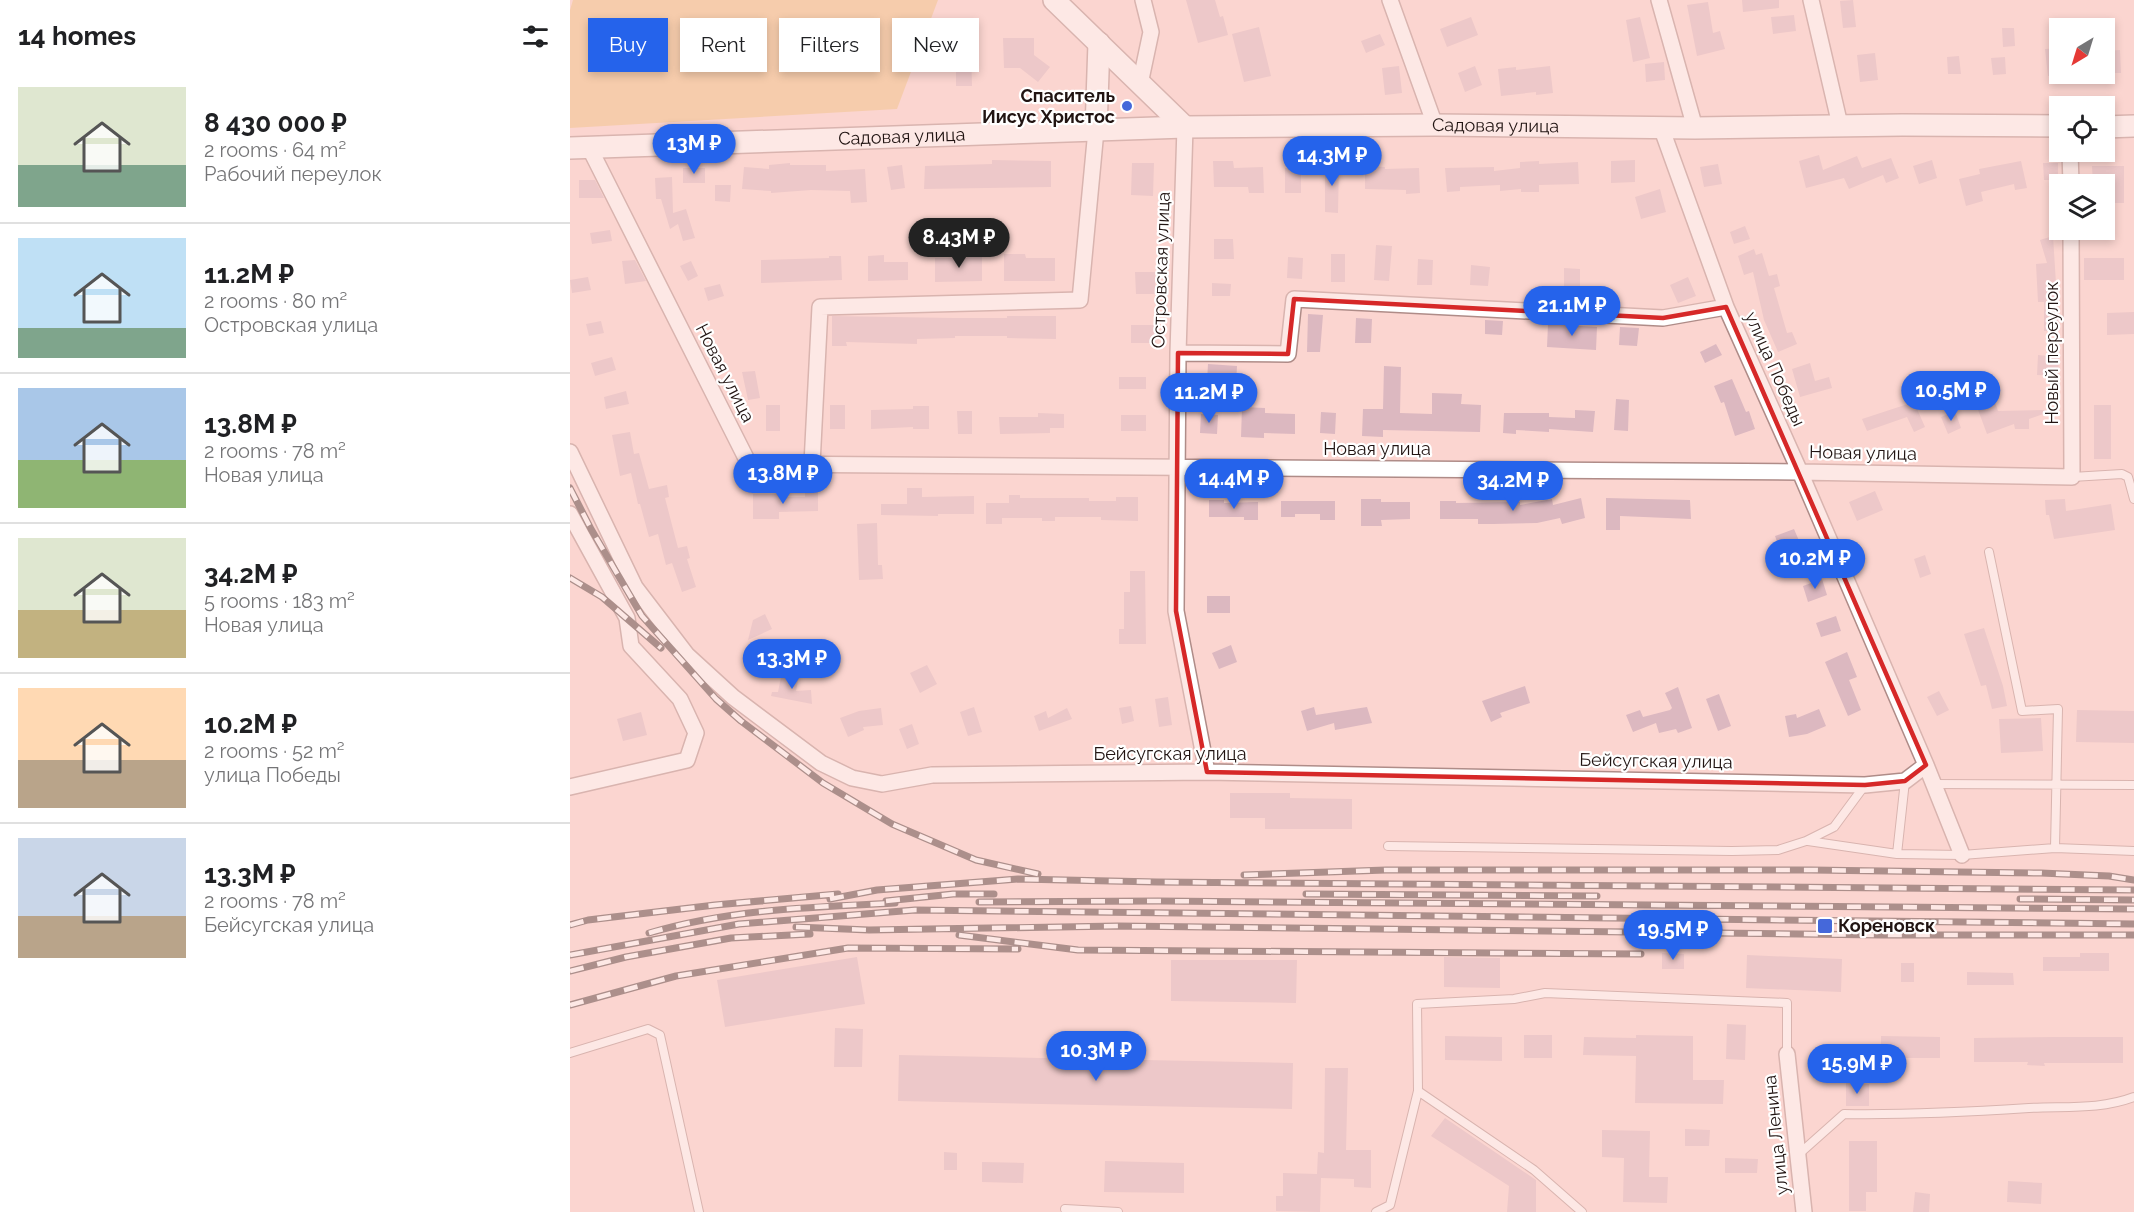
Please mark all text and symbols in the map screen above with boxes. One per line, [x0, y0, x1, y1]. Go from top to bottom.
chip: Buy [588, 18, 668, 72]
chip: Rent [680, 18, 767, 72]
chip: Filters [779, 18, 880, 72]
chip: New [892, 18, 979, 72]
north arrow [2049, 18, 2115, 84]
map controls [2049, 18, 2115, 240]
icon: filters [519, 20, 552, 53]
text: 14 homes [18, 21, 136, 51]
place label: Спаситель Иисус Христос [982, 85, 1115, 127]
button: locate [2049, 96, 2115, 162]
marker: Спаситель Иисус Христос [1120, 99, 1134, 113]
text: 8 430 000 ₽ [204, 108, 347, 138]
icon: home [66, 111, 138, 183]
street label: Садовая улица [1432, 114, 1559, 136]
pin: 13M ₽ [652, 124, 736, 175]
street label: Садовая улица [838, 124, 966, 149]
text: 13M ₽ [667, 131, 721, 155]
pin: 14.3M ₽ [1277, 136, 1387, 187]
text: 2 rooms · 64 m² [204, 138, 346, 162]
text: 14.3M ₽ [1297, 143, 1367, 167]
text: Рабочий переулок [204, 162, 382, 186]
button: layers [2049, 174, 2115, 240]
street label: Островская улица [1147, 191, 1174, 349]
pin: 8.43M ₽ [904, 218, 1014, 269]
text: 8.43M ₽ [923, 225, 995, 249]
text: 11.2M ₽ [204, 259, 294, 289]
icon: home [66, 262, 138, 334]
street label: Новый переулок [2041, 281, 2062, 425]
pin: 21.1M ₽ [1517, 286, 1627, 337]
text: 2 rooms · 80 m² [204, 289, 347, 313]
text: 21.1M ₽ [1537, 293, 1607, 317]
street label: улица Победы [1741, 308, 1810, 429]
text: Островская улица [204, 313, 378, 337]
street label: Новая улица [692, 320, 759, 425]
pin: 10.5M ₽ [1896, 371, 2006, 422]
pin: 11.2M ₽ [1154, 373, 1264, 424]
text: 10.5M ₽ [1915, 378, 1987, 402]
text: 11.2M ₽ [1174, 380, 1244, 404]
text: 13.8M ₽ [204, 409, 297, 439]
icon: home [66, 412, 138, 484]
street label: Новая улица [1323, 438, 1431, 459]
text: 2 rooms · 78 m² [204, 439, 346, 463]
street label: Новая улица [1809, 441, 1917, 464]
pin: 13.8M ₽ [728, 454, 838, 505]
pin: 14.4M ₽ [1179, 459, 1289, 510]
text: 13.8M ₽ [747, 461, 819, 485]
pin: 34.2M ₽ [1458, 461, 1568, 512]
text: Новая улица [204, 463, 324, 487]
text: 14.4M ₽ [1199, 466, 1269, 490]
text: 34.2M ₽ [1477, 468, 1549, 492]
pin: 10.2M ₽ [1760, 539, 1870, 590]
text: 10.2M ₽ [1779, 546, 1851, 570]
text: 34.2M ₽ [204, 559, 298, 589]
icon: home [66, 562, 138, 634]
text: 5 rooms · 183 m² [204, 589, 355, 613]
text: Новая улица [204, 613, 324, 637]
pin: 13.3M ₽ [737, 639, 847, 690]
text: 13.3M ₽ [757, 646, 827, 670]
text: 10.2M ₽ [204, 709, 297, 739]
icon: home [66, 712, 138, 784]
text: 2 rooms · 52 m² [204, 739, 345, 763]
street label: Бейсугская улица [1093, 743, 1247, 764]
street label: Бейсугская улица [1579, 749, 1733, 772]
text: улица Победы [204, 763, 341, 787]
text: 13.3M ₽ [204, 859, 296, 889]
icon: home [66, 862, 138, 934]
text: 2 rooms · 78 m² [204, 889, 346, 913]
pin: 19.5M ₽ [1618, 910, 1728, 961]
text: Бейсугская улица [204, 913, 374, 937]
place label: Кореновск [1838, 915, 1935, 936]
text: 19.5M ₽ [1638, 917, 1708, 941]
marker: Кореновск [1816, 917, 1834, 935]
pin: 10.3M ₽ [1041, 1031, 1151, 1082]
text: 10.3M ₽ [1060, 1038, 1132, 1062]
pin: 15.9M ₽ [1802, 1044, 1912, 1095]
text: 15.9M ₽ [1822, 1051, 1892, 1075]
street label: улица Ленина [1759, 1074, 1792, 1196]

